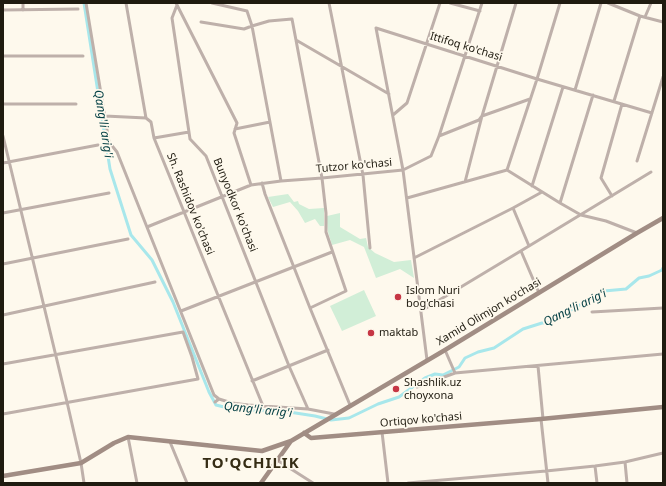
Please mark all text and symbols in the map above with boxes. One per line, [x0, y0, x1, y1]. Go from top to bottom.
street label: Ittifoq ko'chasi [428, 30, 504, 64]
water label: Qang'li arig'i [91, 89, 115, 159]
street label: Sh. Rashidov ko'chasi [164, 151, 216, 257]
street label: Bunyodkor ko'chasi [210, 156, 260, 254]
street label: Tutzor ko'chasi [315, 156, 393, 176]
street label: Xamid Olimjon ko'chasi [434, 276, 544, 348]
place label: Islom Nuri bog'chasi [406, 284, 460, 310]
water label: Qang'li arig'i [541, 286, 609, 330]
marker: Islom Nuri bog'chasi [393, 292, 403, 302]
place label: maktab [379, 326, 418, 340]
marker: maktab [366, 328, 376, 338]
place label: Shashlik.uz choyxona [404, 376, 462, 402]
marker: Shashlik.uz choyxona [391, 384, 401, 394]
water label: Qang'li arig'i [223, 399, 293, 421]
street label: Ortiqov ko'chasi [379, 410, 463, 430]
district label: TO'QCHILIK [202, 455, 300, 473]

